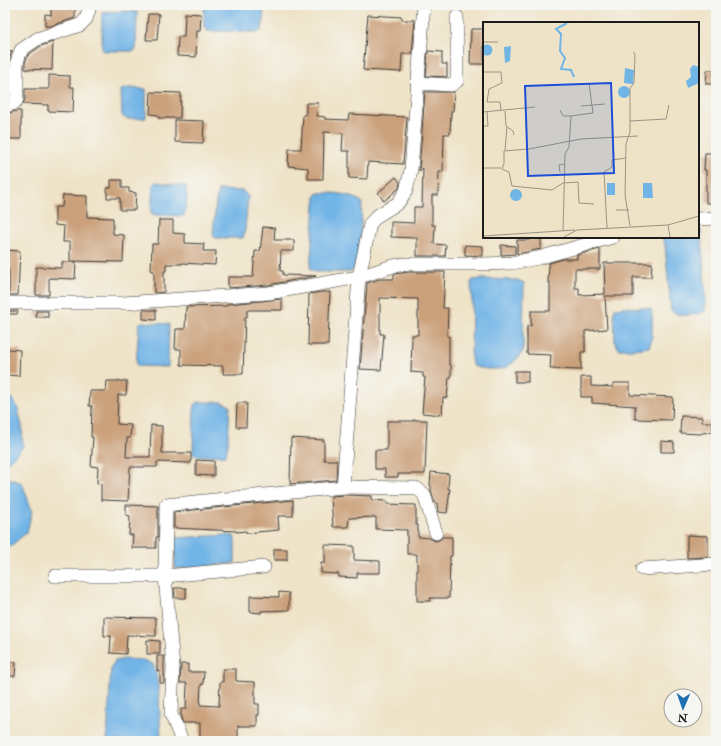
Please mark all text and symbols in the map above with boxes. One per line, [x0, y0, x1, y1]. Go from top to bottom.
inset map [483, 22, 699, 238]
north arrow [663, 688, 703, 728]
text: N [676, 711, 689, 724]

